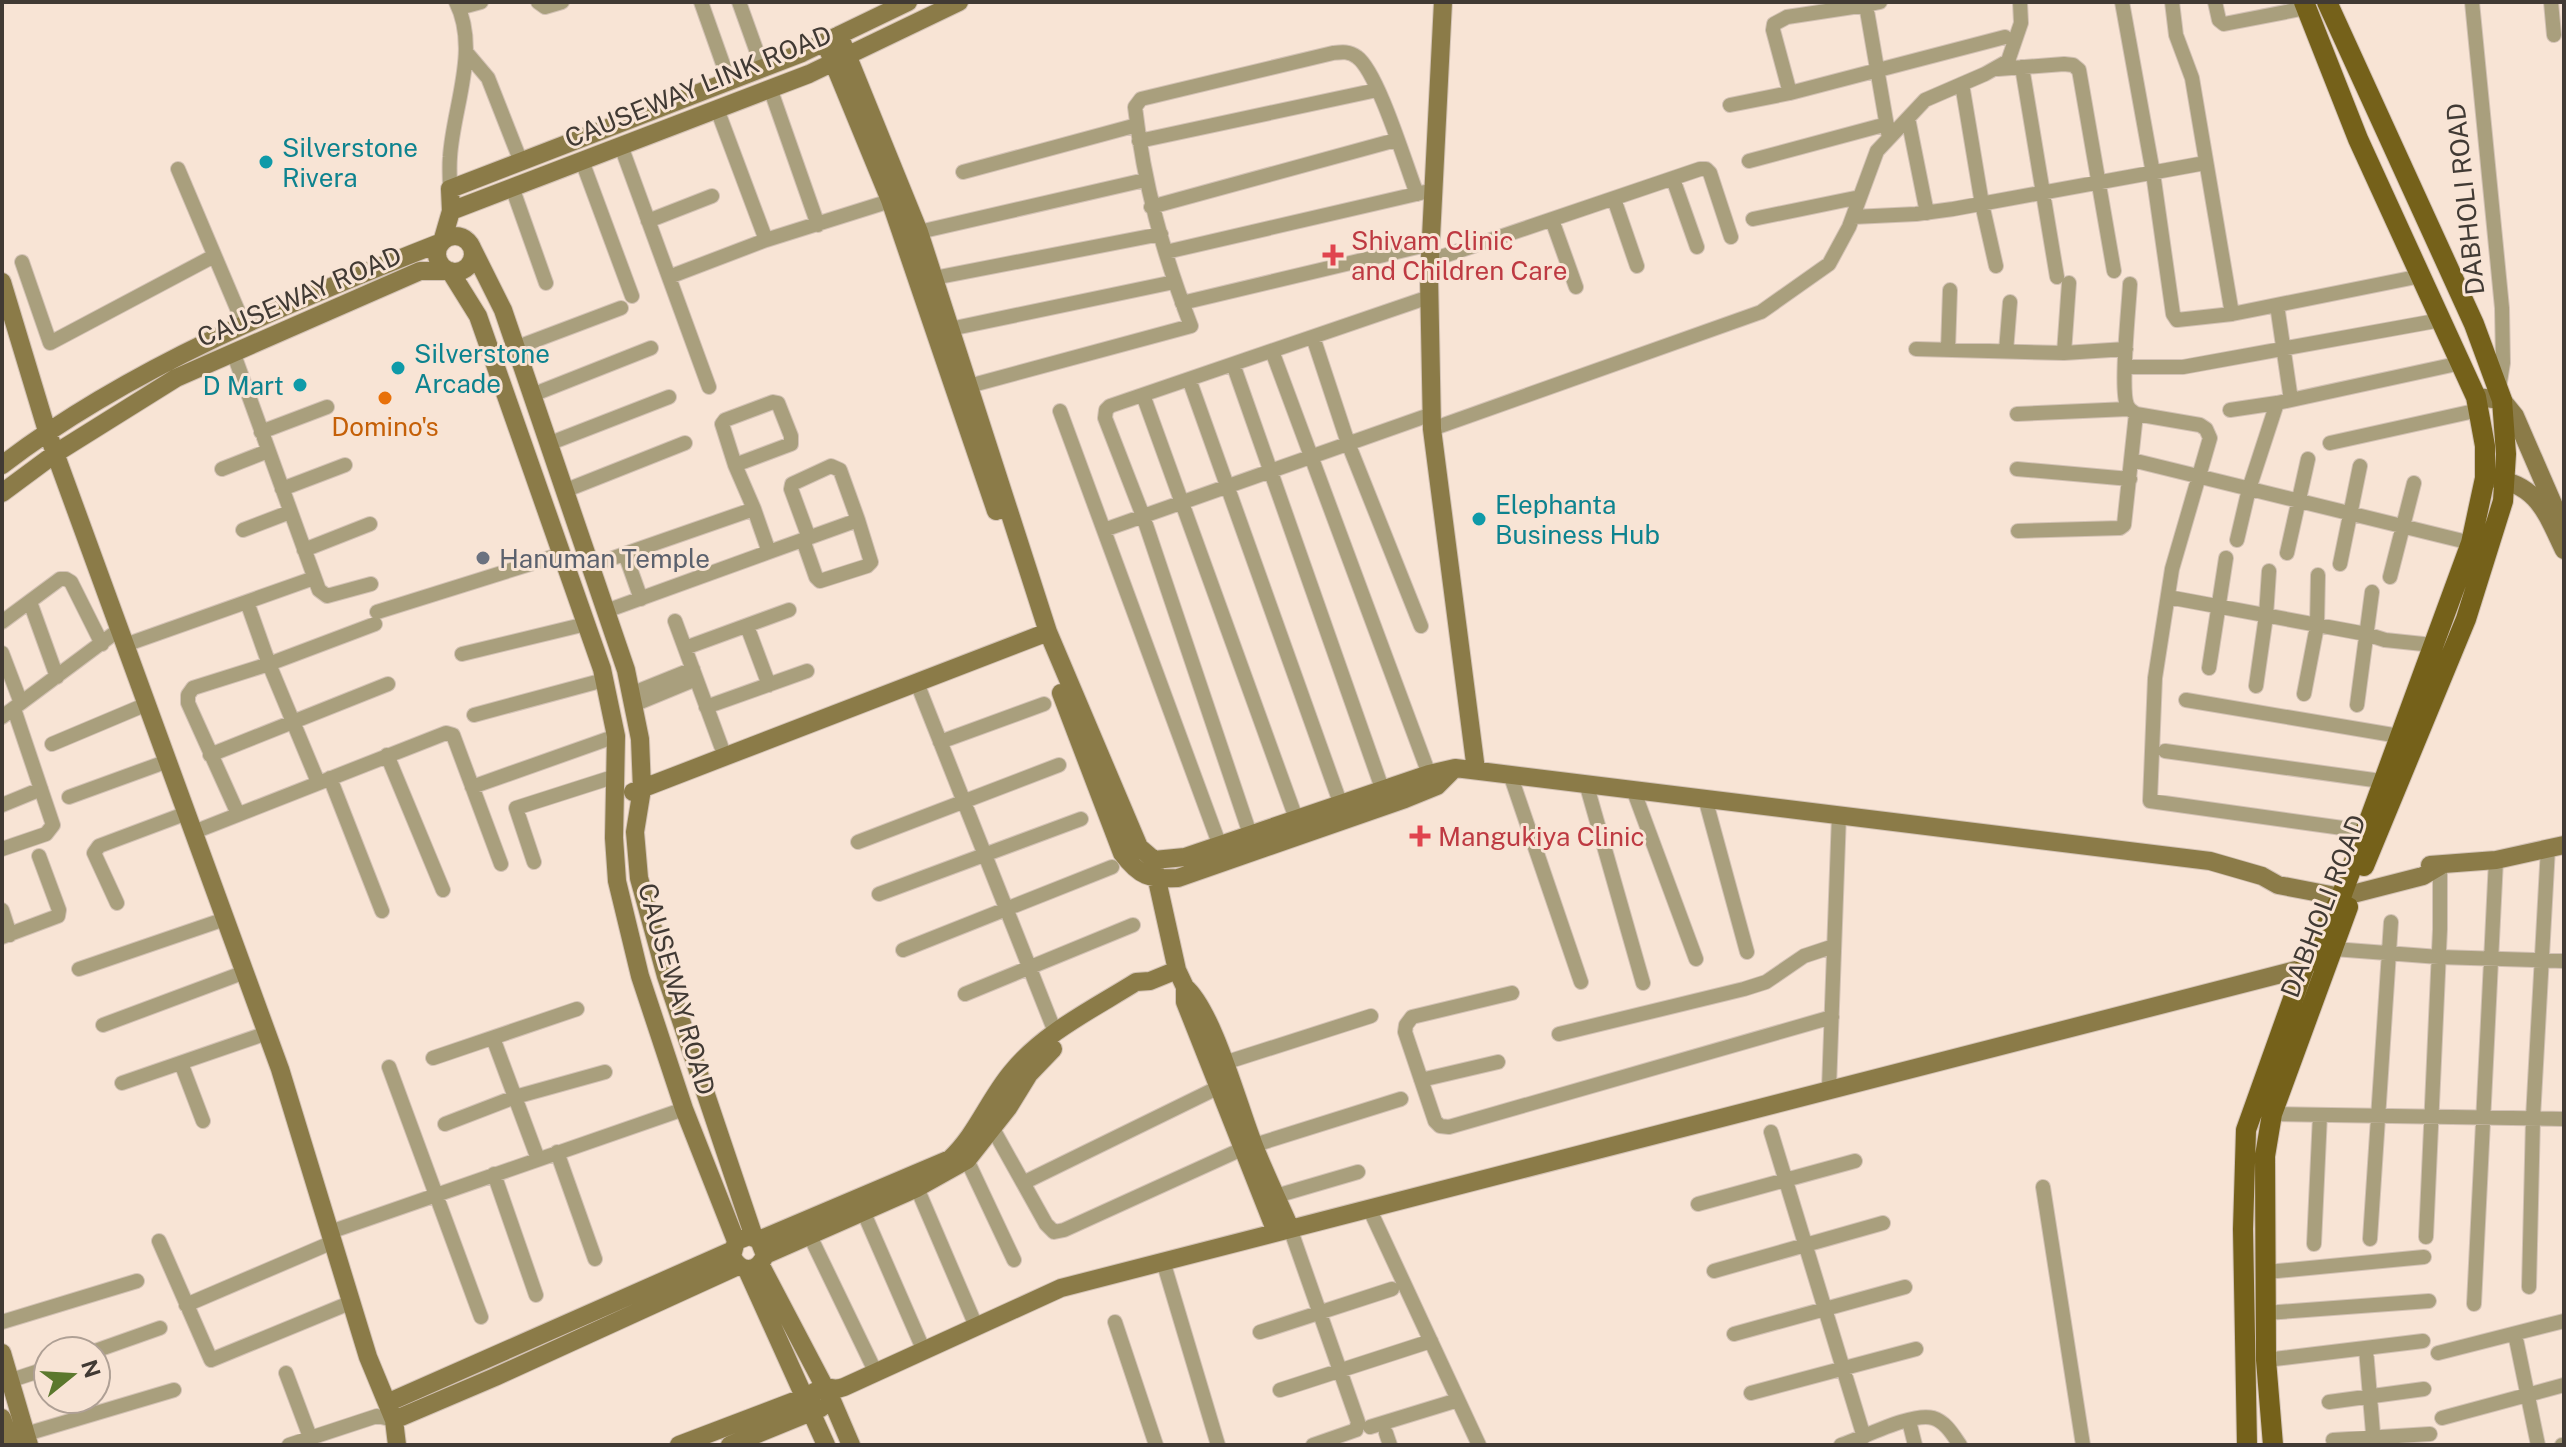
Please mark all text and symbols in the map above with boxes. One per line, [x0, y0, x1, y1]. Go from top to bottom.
street label: CAUSEWAY LINK ROAD [560, 18, 836, 154]
street label: DABHOLI ROAD [2439, 101, 2491, 297]
place label: Silverstone Rivera [282, 132, 418, 193]
marker: Silverstone Rivera [257, 153, 275, 171]
place label: Shivam Clinic and Children Care [1351, 225, 1567, 286]
street label: CAUSEWAY ROAD [192, 239, 406, 353]
marker: Shivam Clinic and Children Care [1322, 244, 1344, 266]
place label: Silverstone Arcade [414, 338, 550, 399]
marker: Silverstone Arcade [389, 359, 407, 377]
place label: D Mart [202, 370, 284, 401]
marker: D Mart [291, 376, 309, 394]
marker: Domino's [376, 389, 394, 407]
place label: Domino's [331, 411, 439, 442]
place label: Elephanta Business Hub [1495, 489, 1660, 550]
marker: Elephanta Business Hub [1470, 510, 1488, 528]
place label: Hanuman Temple [499, 543, 710, 574]
marker: Hanuman Temple [474, 549, 492, 567]
street label: DABHOLI ROAD [2274, 810, 2372, 1002]
place label: Mangukiya Clinic [1438, 821, 1645, 852]
marker: Mangukiya Clinic [1409, 825, 1431, 847]
street label: CAUSEWAY ROAD [632, 879, 722, 1099]
north arrow [32, 1335, 112, 1415]
text: N [76, 1357, 106, 1381]

